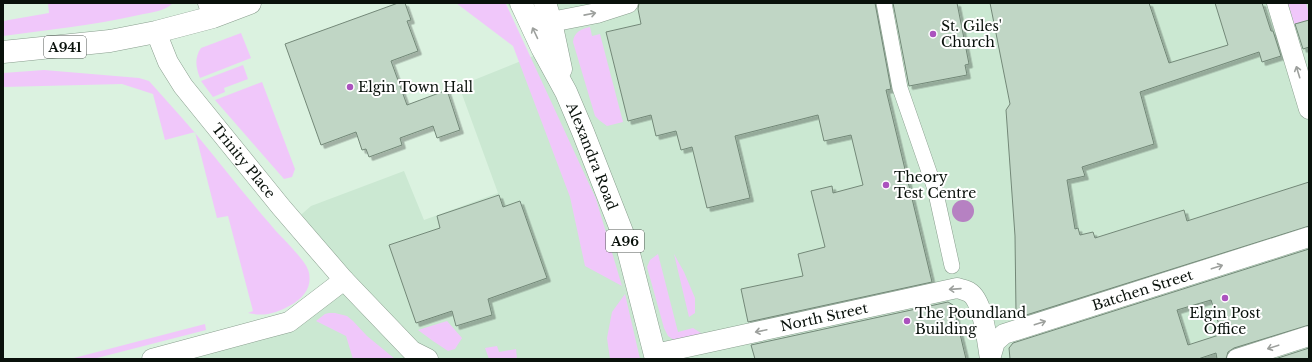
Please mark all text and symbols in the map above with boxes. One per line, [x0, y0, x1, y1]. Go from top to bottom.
one-way arrow [583, 10, 596, 18]
place label: St. Giles' Church [941, 17, 1002, 51]
one-way arrow [531, 27, 538, 39]
marker: St. Giles' Church [928, 29, 938, 39]
road number: A941 [44, 36, 86, 58]
one-way arrow [1294, 65, 1301, 78]
place label: Elgin Town Hall [358, 78, 474, 96]
marker: Elgin Town Hall [345, 82, 355, 92]
street label: Alexandra Road [562, 99, 622, 213]
street label: Trinity Place [208, 120, 279, 202]
place label: Theory Test Centre [894, 168, 976, 202]
marker: Theory Test Centre [881, 180, 891, 190]
road number: A96 [606, 230, 644, 252]
one-way arrow [1211, 262, 1223, 270]
street label: Batchen Street [1090, 265, 1196, 314]
one-way arrow [948, 286, 961, 293]
marker: Elgin Post Office [1220, 293, 1230, 303]
street label: North Street [779, 299, 870, 335]
place label: The Poundland Building [915, 304, 1027, 338]
place label: Elgin Post Office [1189, 304, 1261, 338]
marker: The Poundland Building [902, 316, 912, 326]
one-way arrow [1033, 319, 1046, 326]
one-way arrow [755, 327, 768, 335]
one-way arrow [1266, 344, 1279, 351]

